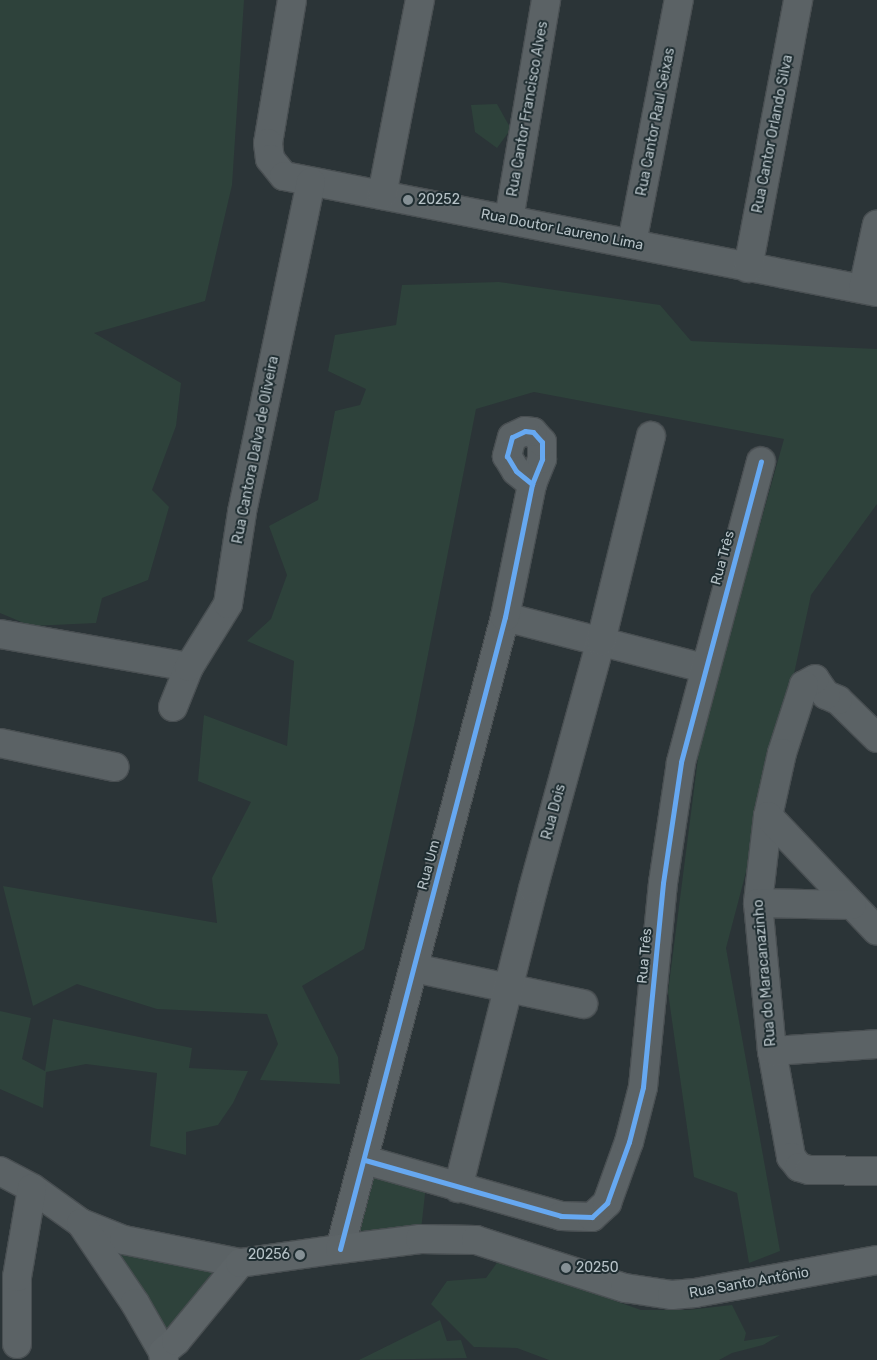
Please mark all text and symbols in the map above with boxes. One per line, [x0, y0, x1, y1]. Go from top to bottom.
street label: Rua Cantor Francisco Alves [504, 20, 552, 198]
street label: Rua Cantor Raul Seixas [633, 46, 679, 198]
street label: Rua Cantor Orlando Silva [749, 53, 797, 215]
place label: 20252 [418, 192, 460, 208]
marker: 20252 [402, 194, 414, 206]
street label: Rua Doutor Laureno Lima [479, 206, 645, 254]
street label: Rua Cantora Dalva de Oliveira [230, 355, 282, 545]
street label: Rua Três [708, 529, 738, 587]
street label: Rua Dois [539, 782, 569, 842]
street label: Rua Um [414, 838, 444, 892]
street label: Rua do Maracanazinho [750, 899, 780, 1047]
street label: Rua Três [634, 927, 656, 985]
place label: 20256 [248, 1247, 290, 1263]
marker: 20256 [294, 1249, 306, 1261]
place label: 20250 [576, 1260, 619, 1276]
marker: 20250 [560, 1262, 572, 1274]
street label: Rua Santo Antônio [688, 1264, 810, 1302]

